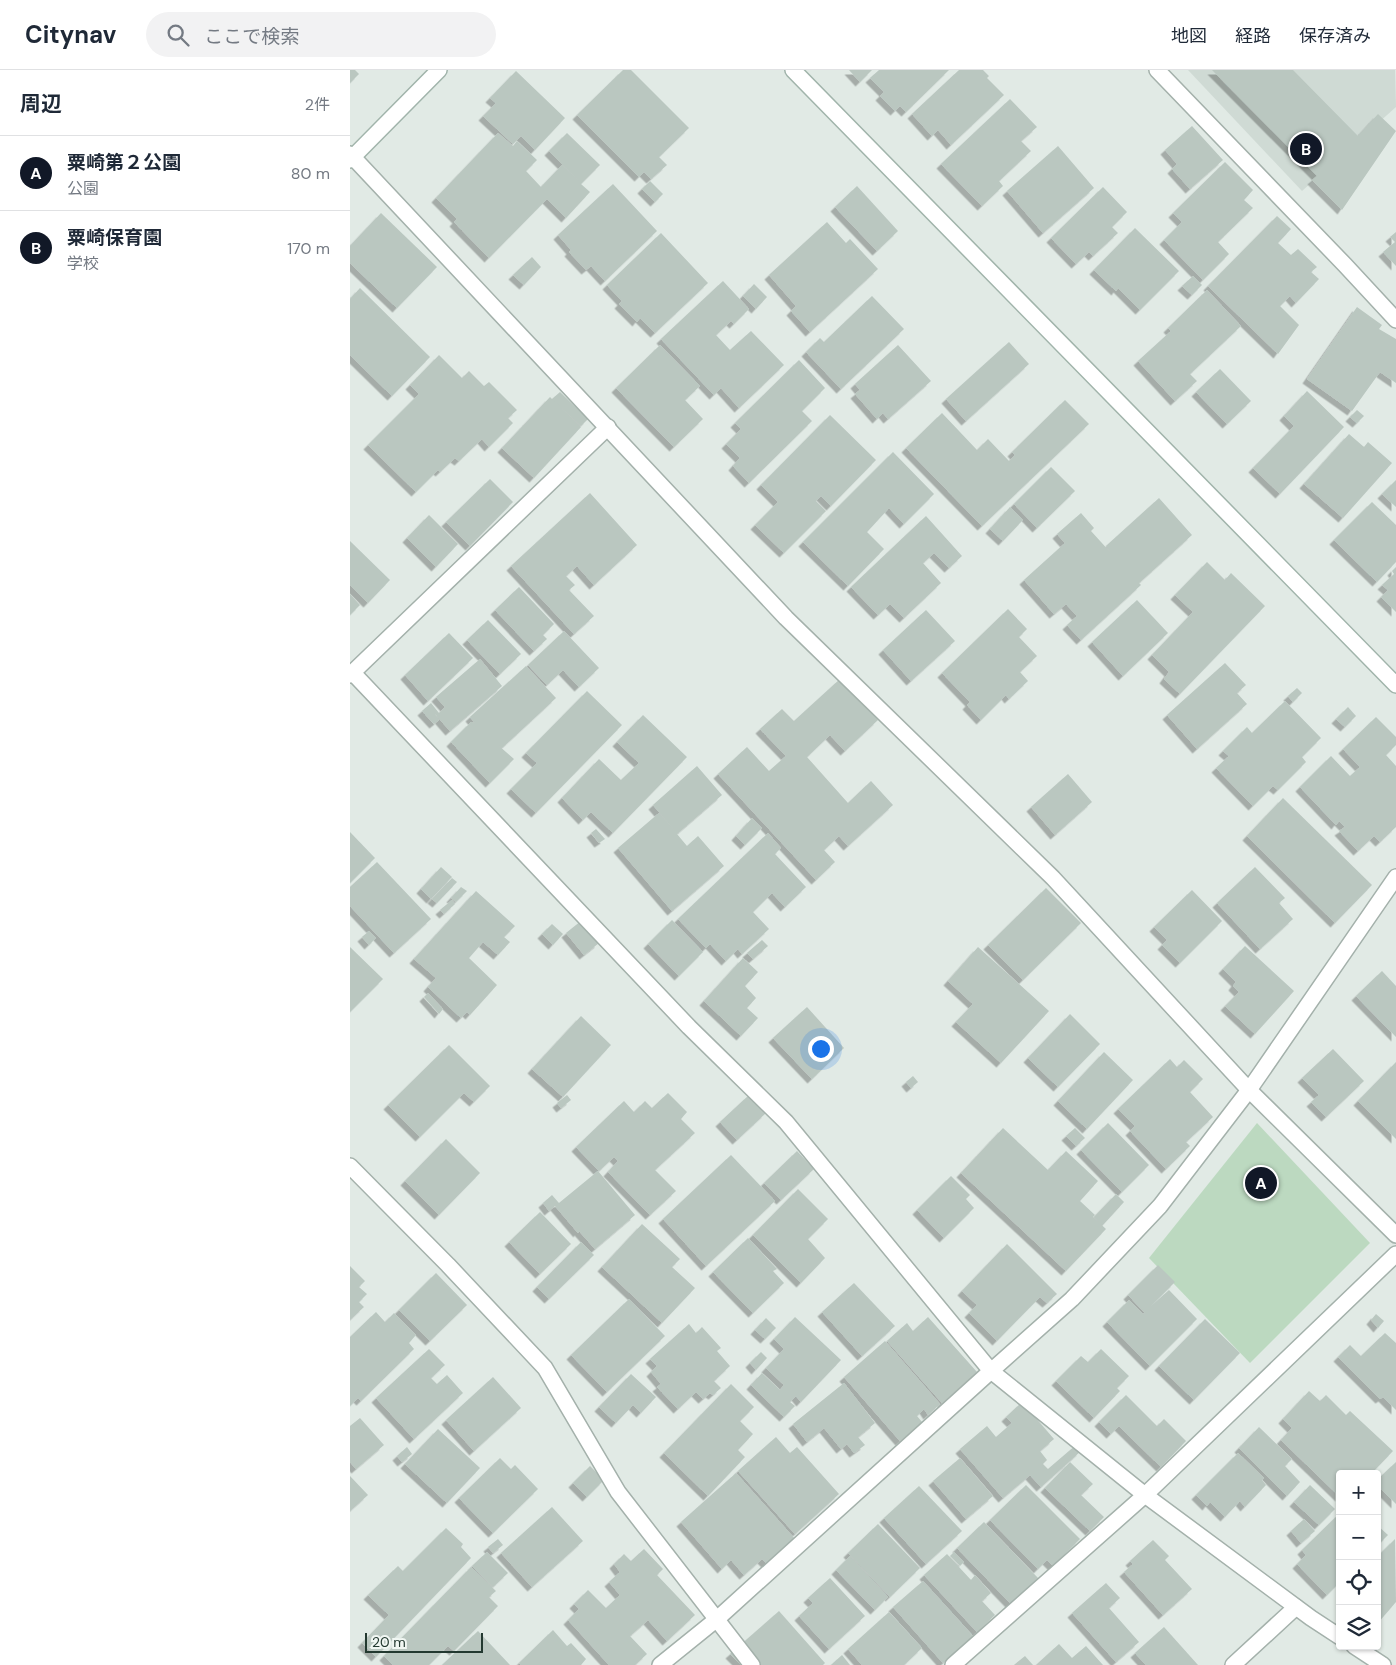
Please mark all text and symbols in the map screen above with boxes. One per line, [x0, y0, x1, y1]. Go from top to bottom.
search box [146, 12, 496, 57]
text: Citynav [25, 19, 116, 50]
icon: search [164, 21, 192, 49]
text: ここで検索 [204, 24, 299, 49]
text: 地図 [1171, 24, 1207, 48]
text: 経路 [1235, 24, 1271, 48]
text: 保存済み [1299, 24, 1371, 48]
text: 周辺 [20, 90, 62, 118]
text: 2件 [305, 94, 330, 115]
pin: B [1290, 130, 1322, 168]
text: 粟崎第２公園 [67, 150, 181, 175]
text: A [30, 163, 42, 184]
text: 80 m [291, 163, 330, 184]
text: 公園 [67, 178, 99, 199]
text: 粟崎保育園 [67, 225, 162, 250]
text: B [31, 238, 41, 259]
text: 170 m [287, 238, 330, 259]
text: 学校 [67, 253, 99, 274]
your location [808, 1036, 834, 1062]
pin: A [1245, 1164, 1277, 1202]
map controls [1336, 1470, 1381, 1650]
button: + [1336, 1470, 1381, 1515]
button: − [1336, 1515, 1381, 1560]
button: locate [1336, 1560, 1381, 1605]
button: layers [1336, 1605, 1381, 1650]
scale bar [365, 1630, 482, 1653]
text: 20 m [372, 1633, 406, 1651]

